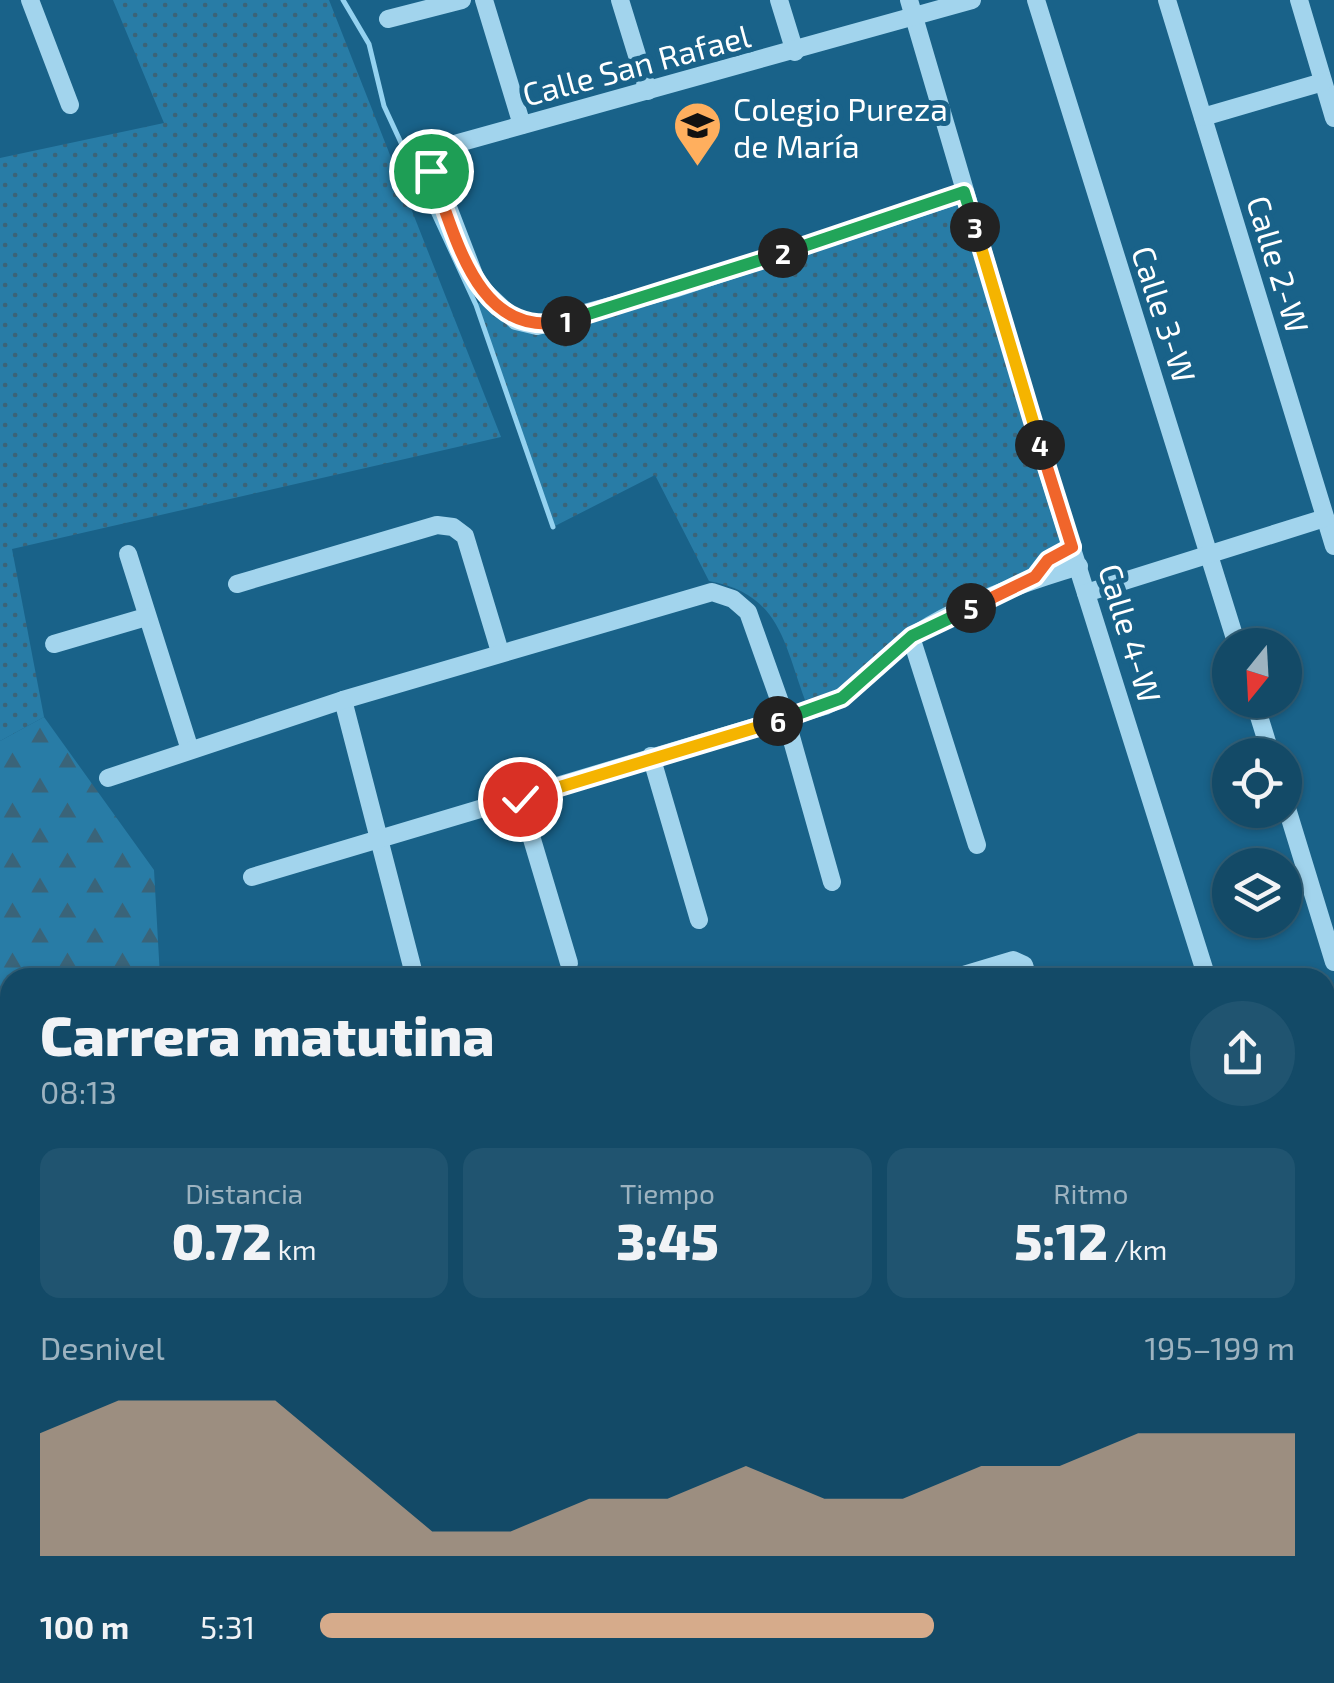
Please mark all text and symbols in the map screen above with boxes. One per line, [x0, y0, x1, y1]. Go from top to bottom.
street label: Calle San Rafael [518, 15, 754, 113]
place label: Colegio Pureza de María [733, 89, 948, 164]
school or university icon: Colegio Pureza de María [672, 100, 724, 168]
pin [389, 129, 474, 214]
icon: arrive [404, 144, 459, 199]
street label: Calle 2-W [1240, 191, 1318, 337]
pin: 3 [950, 202, 1000, 252]
text: 3 [967, 210, 983, 244]
pin: 2 [758, 228, 808, 278]
text: 2 [775, 236, 791, 270]
street label: Calle 3-W [1125, 241, 1205, 387]
pin: 1 [541, 296, 591, 346]
text: 1 [560, 304, 572, 338]
pin: 4 [1015, 420, 1065, 470]
text: 4 [1031, 428, 1049, 462]
street label: Calle 4-W [1092, 559, 1170, 707]
pin: 5 [946, 583, 996, 633]
text: 5 [963, 591, 979, 625]
north arrow [1212, 628, 1302, 718]
map controls [1212, 628, 1302, 938]
pin: 6 [753, 696, 803, 746]
text: 6 [770, 704, 786, 738]
button: locate [1212, 738, 1302, 828]
pin [478, 757, 563, 842]
icon: check [493, 772, 548, 827]
button: layers [1212, 848, 1302, 938]
text: Carrera matutina [40, 1001, 494, 1067]
button: share [1190, 1001, 1295, 1106]
text: 08:13 [40, 1072, 117, 1110]
text: Distancia [185, 1176, 303, 1210]
text: Tiempo [620, 1176, 715, 1210]
text: Ritmo [1053, 1176, 1129, 1210]
text: 0.72 [172, 1210, 272, 1270]
text: 3:45 [616, 1210, 719, 1270]
text: 5:12 [1014, 1210, 1108, 1270]
text: km [272, 1232, 317, 1266]
text: /km [1108, 1232, 1167, 1266]
text: Desnivel [40, 1328, 165, 1366]
text: 195–199 m [1144, 1328, 1295, 1366]
text: 100 m [40, 1607, 129, 1645]
text: 5:31 [200, 1607, 255, 1645]

